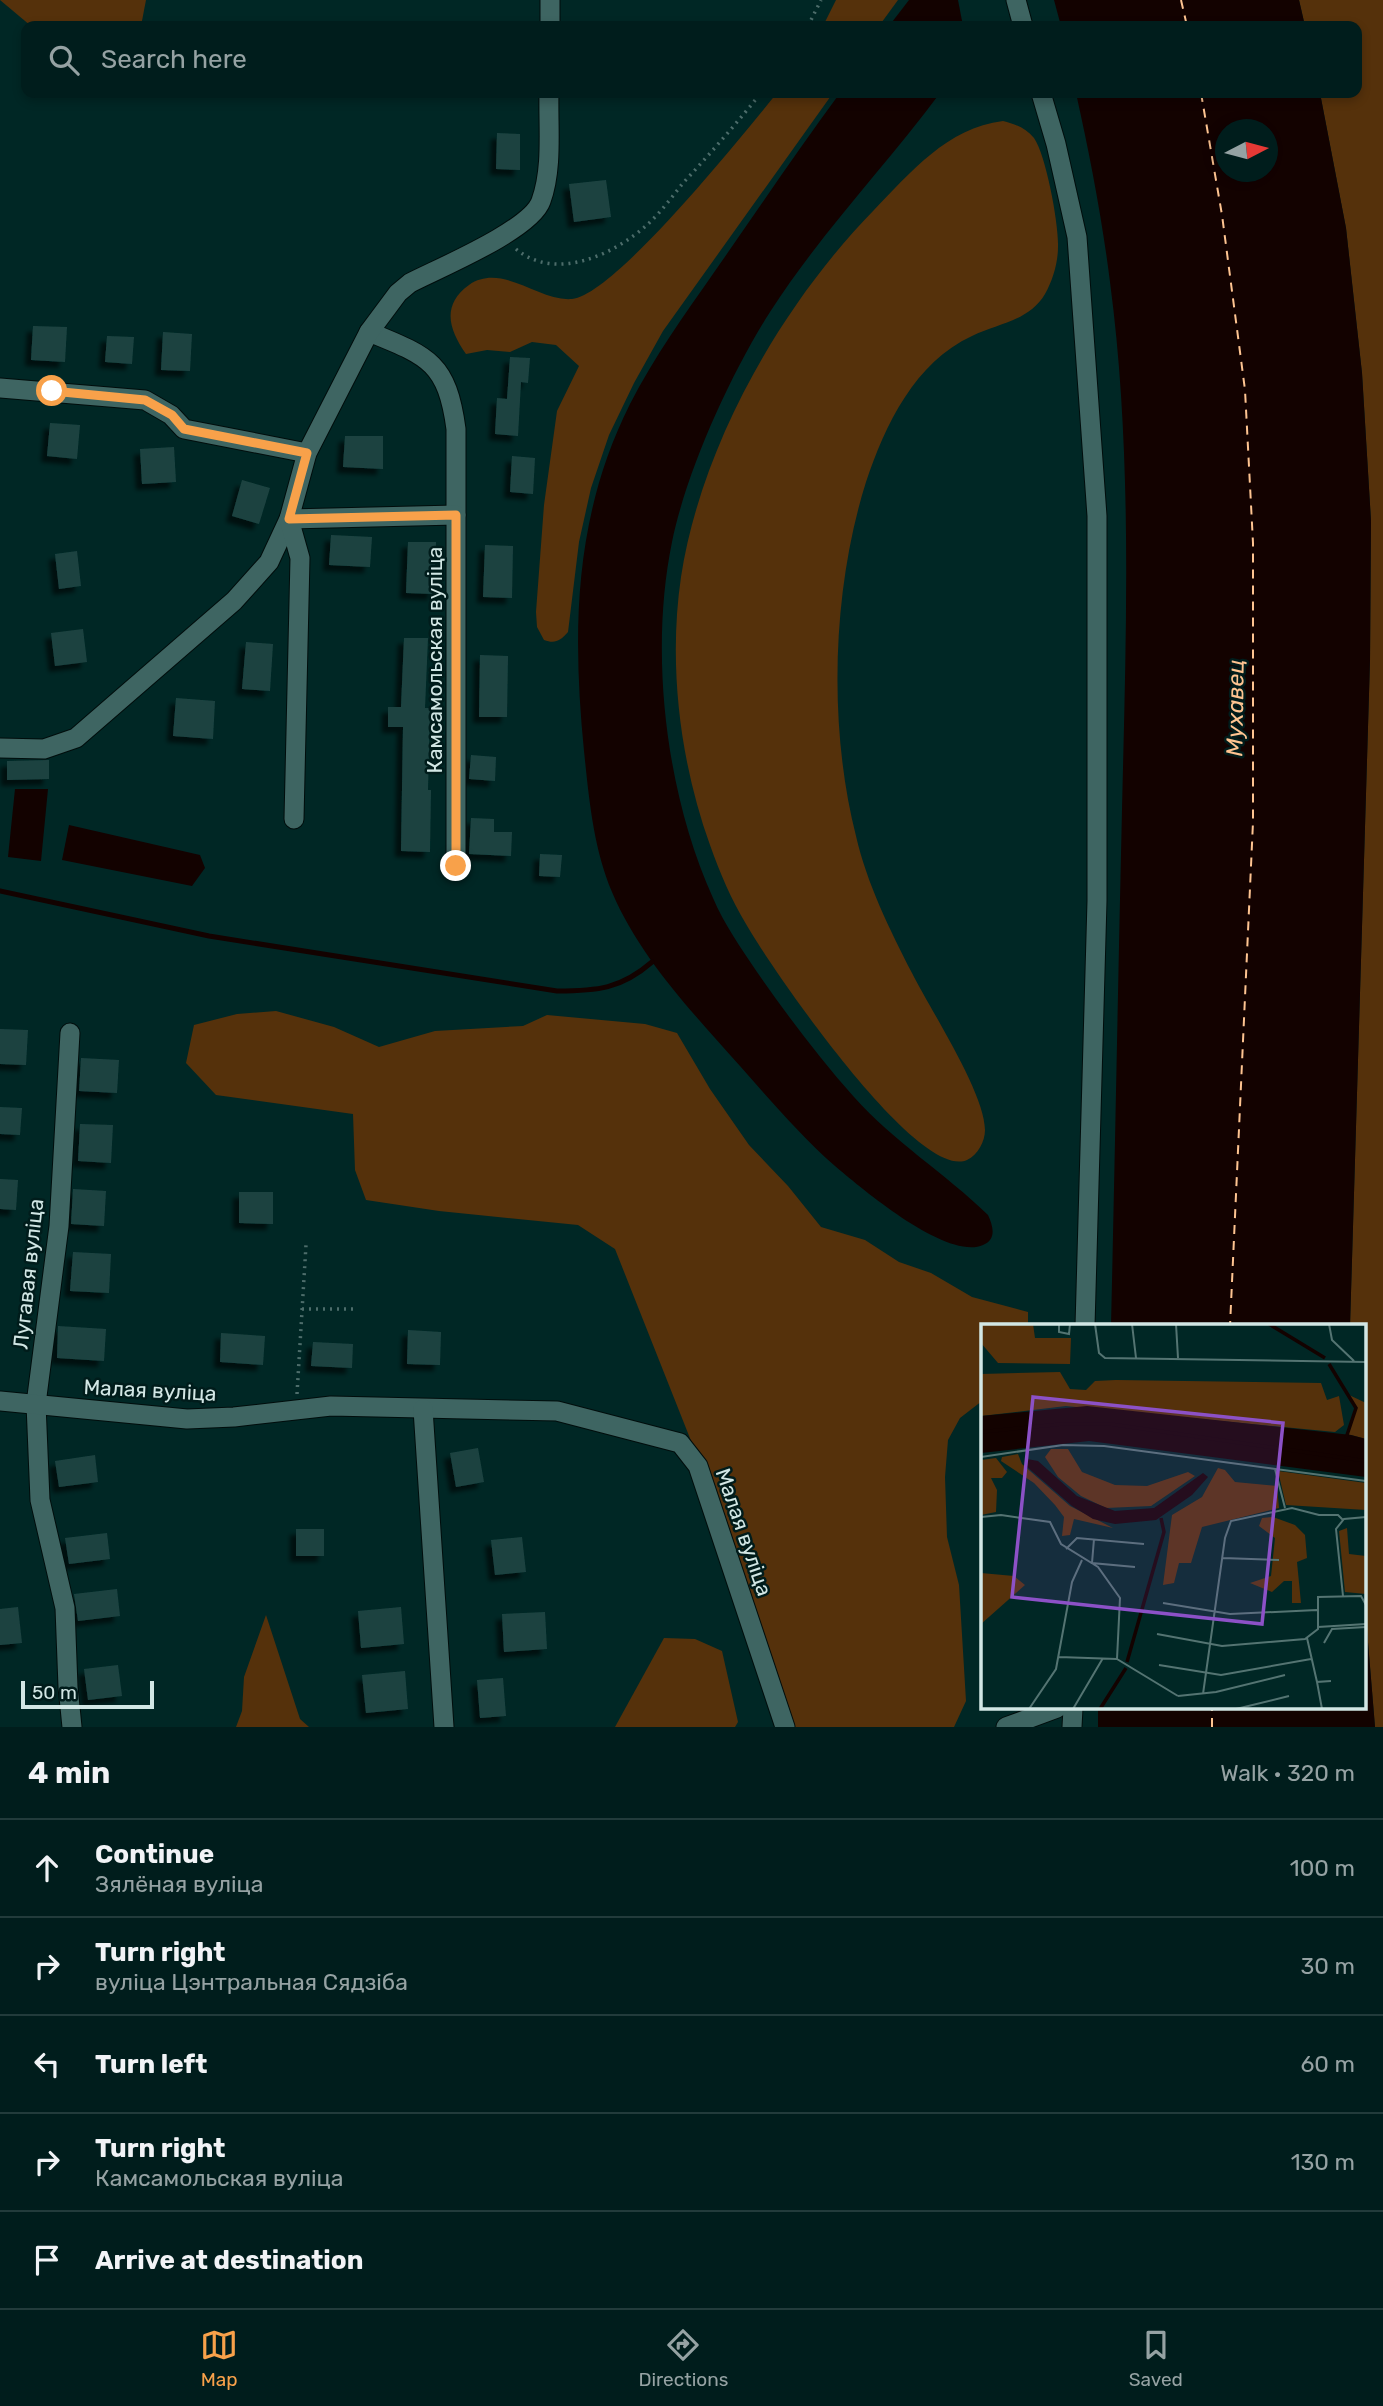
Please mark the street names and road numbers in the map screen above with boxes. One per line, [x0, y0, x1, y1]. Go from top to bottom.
street label: Камсамольская вуліца [422, 547, 447, 773]
street label: Лугавая вуліца [8, 1197, 48, 1351]
street label: Малая вуліца [83, 1374, 217, 1406]
street label: Малая вуліца [711, 1465, 777, 1599]

